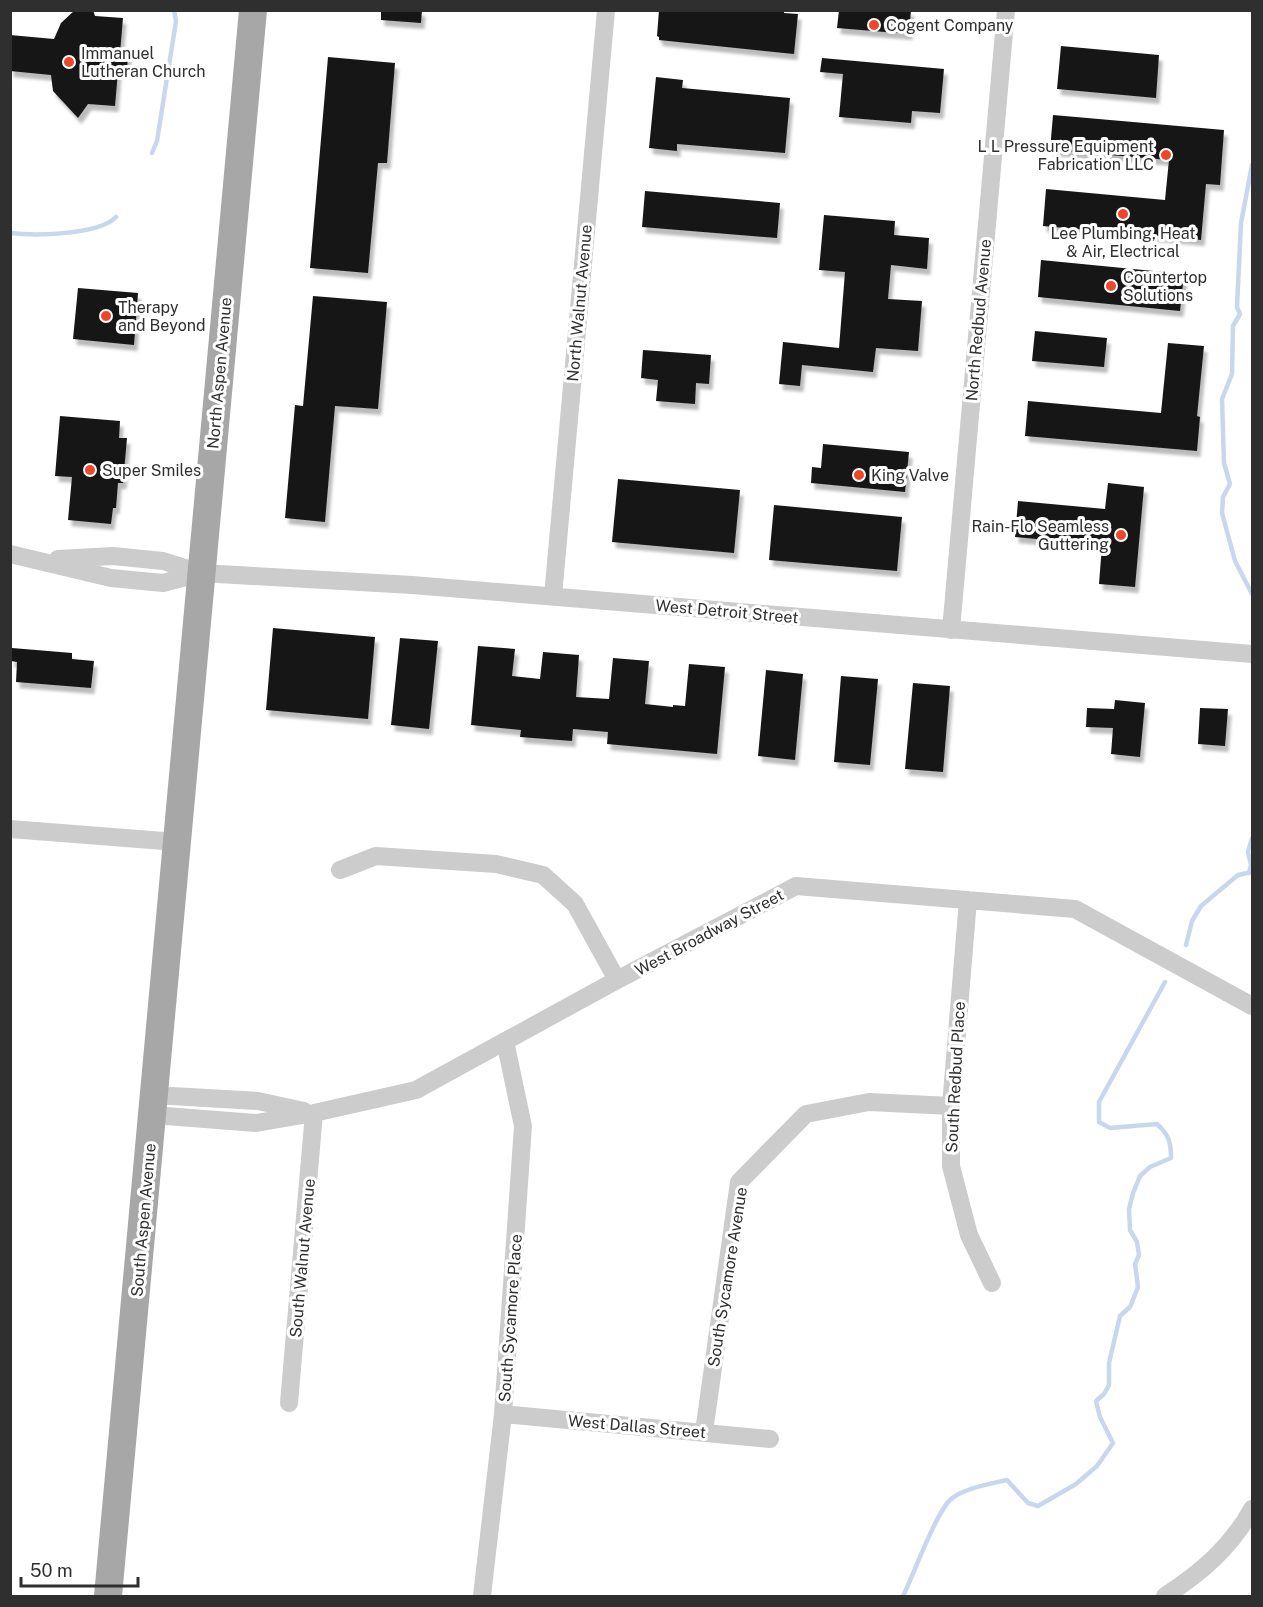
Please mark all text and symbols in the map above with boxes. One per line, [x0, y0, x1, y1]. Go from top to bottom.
place label: Cogent Company [886, 16, 1014, 35]
marker: Cogent Company [867, 18, 881, 32]
place label: Immanuel Lutheran Church [81, 44, 206, 81]
marker: Immanuel Lutheran Church [62, 55, 76, 69]
place label: L L Pressure Equipment Fabrication LLC [978, 137, 1154, 174]
marker: L L Pressure Equipment Fabrication LLC [1159, 148, 1173, 162]
marker: Lee Plumbing, Heat & Air, Electrical [1116, 207, 1130, 221]
street label: North Walnut Avenue [563, 224, 596, 382]
place label: Lee Plumbing, Heat & Air, Electrical [1050, 224, 1196, 261]
street label: North Redbud Avenue [962, 238, 995, 402]
place label: Countertop Solutions [1123, 268, 1207, 305]
marker: Countertop Solutions [1104, 279, 1118, 293]
street label: North Aspen Avenue [203, 296, 236, 450]
place label: Therapy and Beyond [118, 298, 205, 335]
marker: Therapy and Beyond [99, 309, 113, 323]
place label: Super Smiles [102, 461, 201, 480]
marker: Super Smiles [83, 463, 97, 477]
place label: King Valve [871, 466, 949, 485]
marker: King Valve [852, 468, 866, 482]
place label: Rain-Flo Seamless Guttering [971, 517, 1109, 554]
marker: Rain-Flo Seamless Guttering [1114, 528, 1128, 542]
street label: West Detroit Street [655, 596, 799, 627]
street label: West Broadway Street [632, 885, 787, 980]
street label: South Redbud Place [942, 1001, 969, 1153]
street label: South Aspen Avenue [127, 1142, 160, 1298]
street label: South Walnut Avenue [286, 1178, 319, 1338]
street label: South Sycamore Avenue [704, 1186, 751, 1368]
street label: South Sycamore Place [495, 1233, 526, 1403]
street label: West Dallas Street [567, 1411, 707, 1442]
scale bar [21, 1550, 138, 1588]
text: 50 m [30, 1560, 73, 1581]

